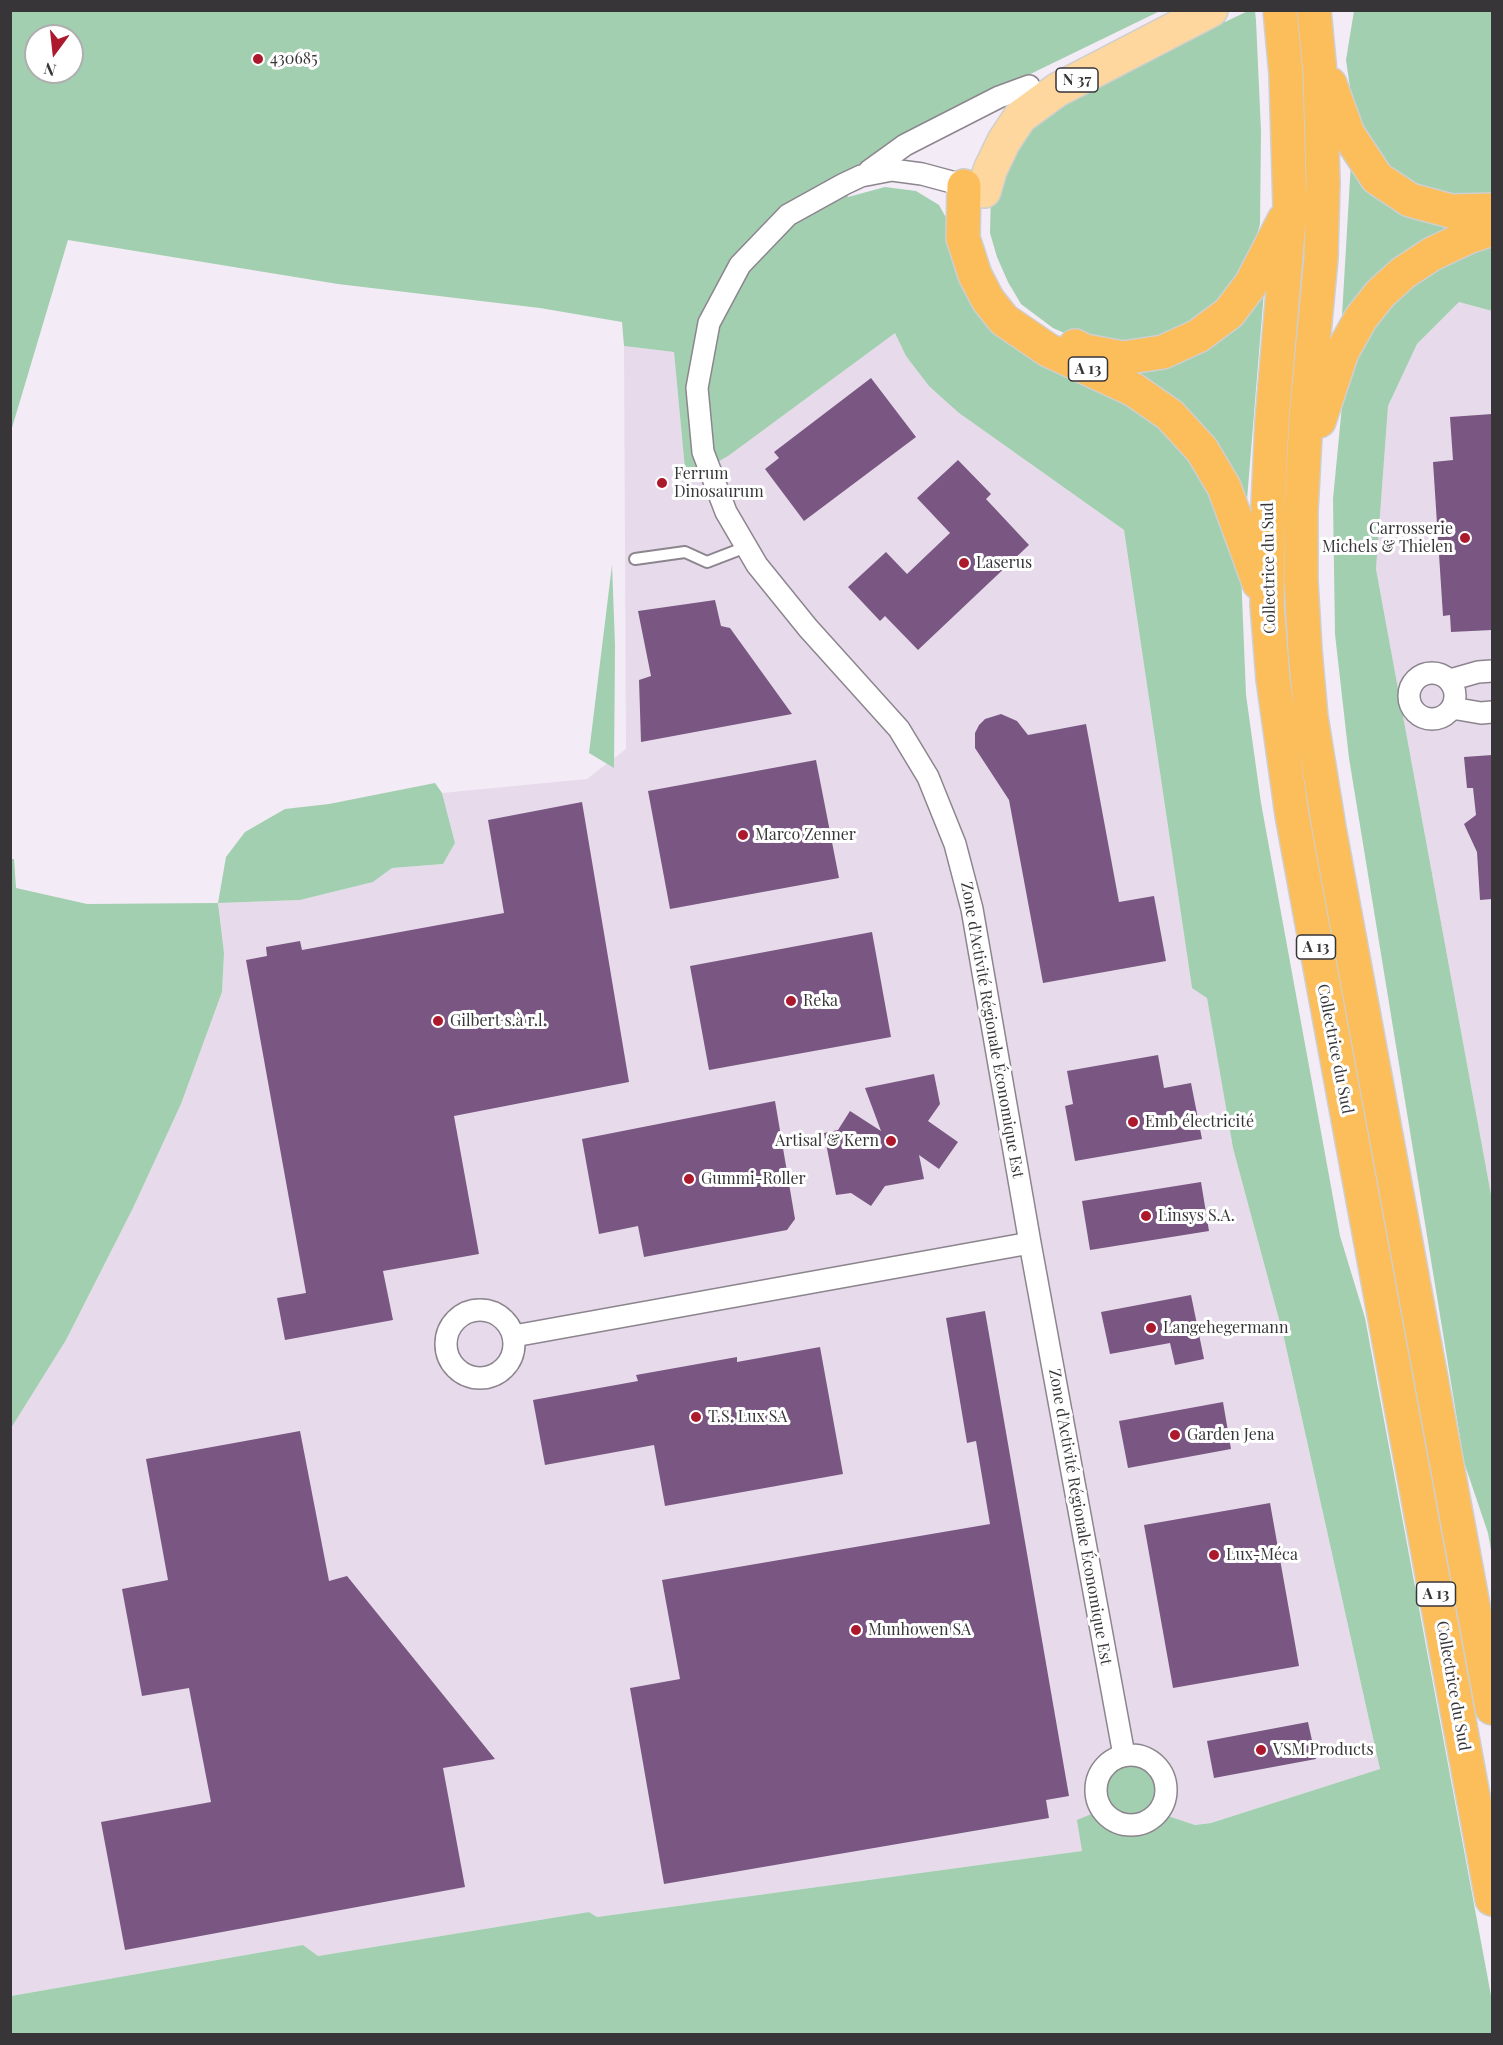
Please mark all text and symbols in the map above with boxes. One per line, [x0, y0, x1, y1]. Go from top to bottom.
north arrow [24, 24, 84, 84]
place label: 430685 [270, 49, 318, 69]
marker: 430685 [251, 52, 265, 66]
text: N [41, 58, 58, 82]
road number: N 37 [1056, 68, 1098, 92]
road number: A 13 [1068, 357, 1108, 381]
place label: Ferrum Dinosaurum [674, 464, 764, 502]
marker: Ferrum Dinosaurum [655, 476, 669, 490]
street label: Collectrice du Sud [1258, 502, 1280, 634]
place label: Carrosserie Michels & Thielen [1322, 519, 1453, 557]
marker: Carrosserie Michels & Thielen [1458, 531, 1472, 545]
place label: Laserus [976, 553, 1032, 573]
marker: Laserus [957, 556, 971, 570]
place label: Marco Zenner [755, 825, 856, 845]
marker: Marco Zenner [736, 828, 750, 842]
street label: Zone d'Activité Régionale Économique Est [956, 880, 1028, 1180]
road number: A 13 [1296, 935, 1336, 959]
street label: Collectrice du Sud [1313, 983, 1357, 1115]
place label: Reka [803, 991, 838, 1011]
marker: Reka [784, 994, 798, 1008]
place label: Gilbert s.à r.l. [450, 1011, 547, 1031]
marker: Gilbert s.à r.l. [431, 1014, 445, 1028]
place label: Emb électricité [1145, 1112, 1254, 1132]
marker: Emb électricité [1126, 1115, 1140, 1129]
place label: Artisal & Kern [775, 1131, 879, 1151]
marker: Artisal & Kern [884, 1134, 898, 1148]
place label: Gummi-Roller [701, 1169, 806, 1189]
marker: Gummi-Roller [682, 1172, 696, 1186]
place label: Linsys S.A. [1158, 1206, 1235, 1226]
marker: Linsys S.A. [1139, 1209, 1153, 1223]
place label: Langehegermann [1163, 1318, 1288, 1338]
marker: Langehegermann [1144, 1321, 1158, 1335]
street label: Zone d'Activité Régionale Économique Est [1044, 1367, 1116, 1667]
place label: T.S. Lux SA [708, 1407, 787, 1427]
marker: T.S. Lux SA [689, 1410, 703, 1424]
place label: Garden Jena [1187, 1425, 1274, 1445]
marker: Garden Jena [1168, 1428, 1182, 1442]
place label: Lux-Méca [1226, 1545, 1298, 1565]
marker: Lux-Méca [1207, 1548, 1221, 1562]
road number: A 13 [1416, 1582, 1456, 1606]
place label: Munhowen SA [868, 1620, 971, 1640]
street label: Collectrice du Sud [1432, 1620, 1474, 1752]
marker: Munhowen SA [849, 1623, 863, 1637]
place label: VSM Products [1273, 1740, 1374, 1760]
marker: VSM Products [1254, 1743, 1268, 1757]

